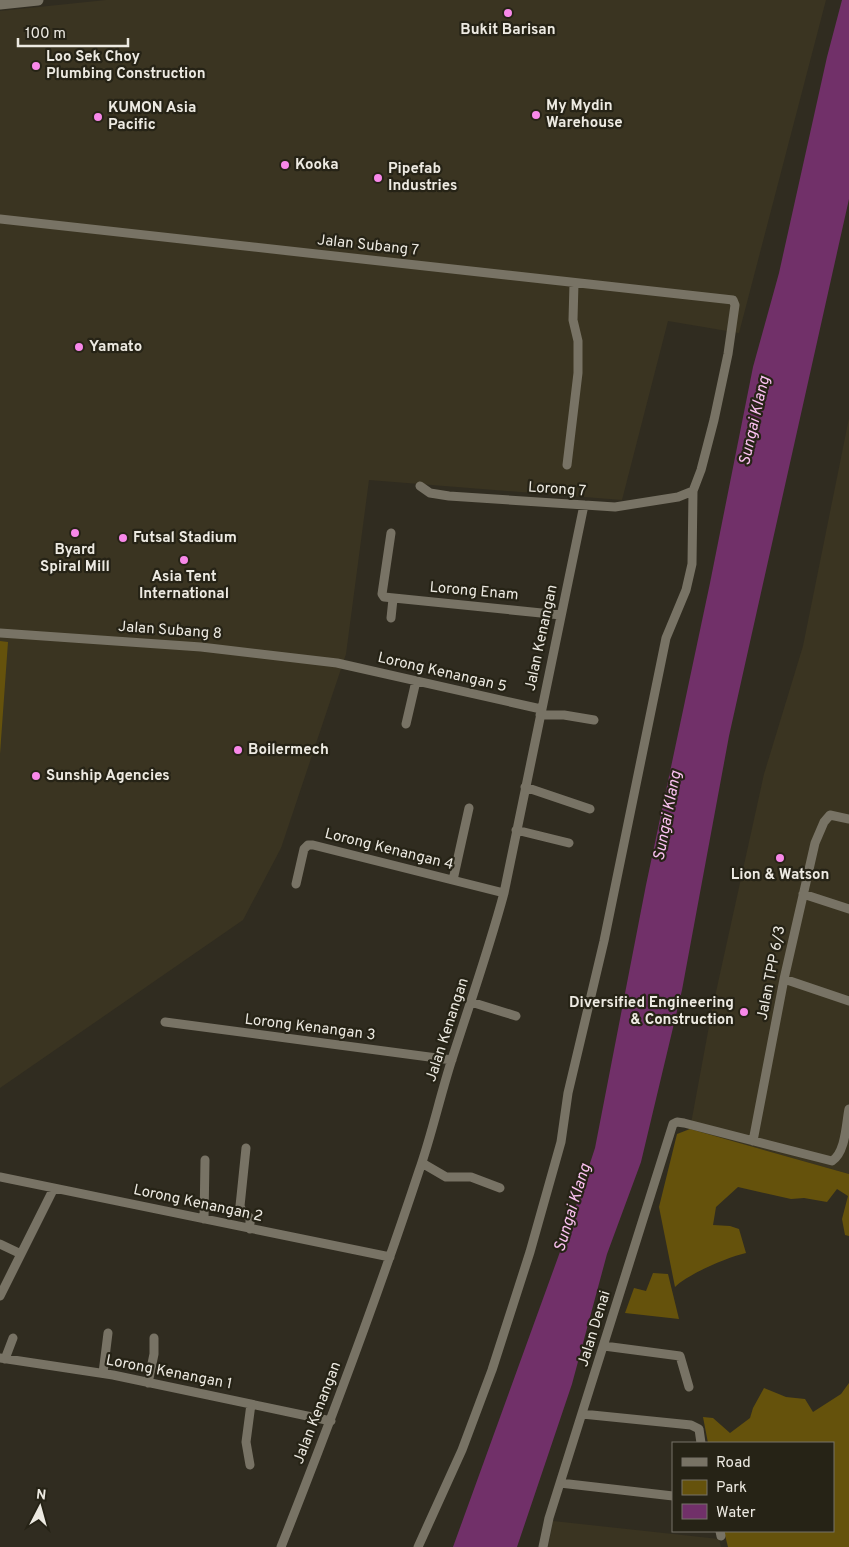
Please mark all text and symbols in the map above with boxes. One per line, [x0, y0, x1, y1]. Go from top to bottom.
marker: Bukit Barisan [502, 7, 514, 19]
scale bar [18, 15, 128, 47]
place label: Bukit Barisan [460, 21, 556, 40]
text: 100 m [25, 25, 66, 44]
place label: Loo Sek Choy Plumbing Construction [46, 48, 206, 84]
marker: Loo Sek Choy Plumbing Construction [30, 60, 42, 72]
place label: My Mydin Warehouse [546, 97, 623, 133]
place label: KUMON Asia Pacific [108, 99, 196, 135]
marker: My Mydin Warehouse [530, 109, 542, 121]
marker: KUMON Asia Pacific [92, 111, 104, 123]
place label: Kooka [295, 156, 339, 175]
marker: Kooka [279, 159, 291, 171]
place label: Pipefab Industries [388, 160, 457, 196]
marker: Pipefab Industries [372, 172, 384, 184]
street label: Jalan Subang 7 [316, 231, 420, 261]
place label: Yamato [89, 338, 142, 357]
marker: Yamato [73, 341, 85, 353]
water label: Sungai Klang [735, 374, 775, 468]
street label: Lorong 7 [527, 478, 587, 502]
marker: Byard Spiral Mill [69, 527, 81, 539]
place label: Futsal Stadium [133, 529, 237, 548]
marker: Futsal Stadium [117, 532, 129, 544]
place label: Byard Spiral Mill [40, 541, 110, 577]
marker: Asia Tent International [178, 554, 190, 566]
place label: Asia Tent International [139, 568, 229, 604]
street label: Lorong Enam [429, 579, 519, 605]
street label: Jalan Kenangan [521, 583, 563, 693]
street label: Jalan Subang 8 [117, 618, 223, 644]
street label: Lorong Kenangan 5 [376, 649, 508, 697]
place label: Boilermech [248, 741, 329, 760]
marker: Boilermech [232, 744, 244, 756]
place label: Sunship Agencies [46, 767, 170, 786]
water label: Sungai Klang [649, 769, 687, 863]
marker: Sunship Agencies [30, 770, 42, 782]
street label: Lorong Kenangan 4 [323, 825, 455, 875]
marker: Lion & Watson [774, 852, 786, 864]
place label: Lion & Watson [731, 866, 829, 885]
street label: Jalan TPP 6/3 [754, 924, 790, 1022]
street label: Jalan Kenangan [422, 976, 474, 1084]
place label: Diversified Engineering & Construction [569, 994, 734, 1030]
marker: Diversified Engineering & Construction [738, 1006, 750, 1018]
street label: Lorong Kenangan 3 [243, 1011, 377, 1045]
water label: Sungai Klang [550, 1161, 596, 1255]
street label: Lorong Kenangan 2 [132, 1181, 264, 1227]
street label: Jalan Denai [574, 1289, 616, 1369]
street label: Lorong Kenangan 1 [104, 1351, 234, 1395]
street label: Jalan Kenangan [290, 1359, 346, 1467]
legend [672, 1442, 834, 1532]
text: Road [716, 1454, 751, 1473]
text: Park [716, 1479, 747, 1498]
north arrow [15, 1482, 65, 1532]
text: N [35, 1487, 47, 1505]
text: Water [716, 1504, 756, 1523]

